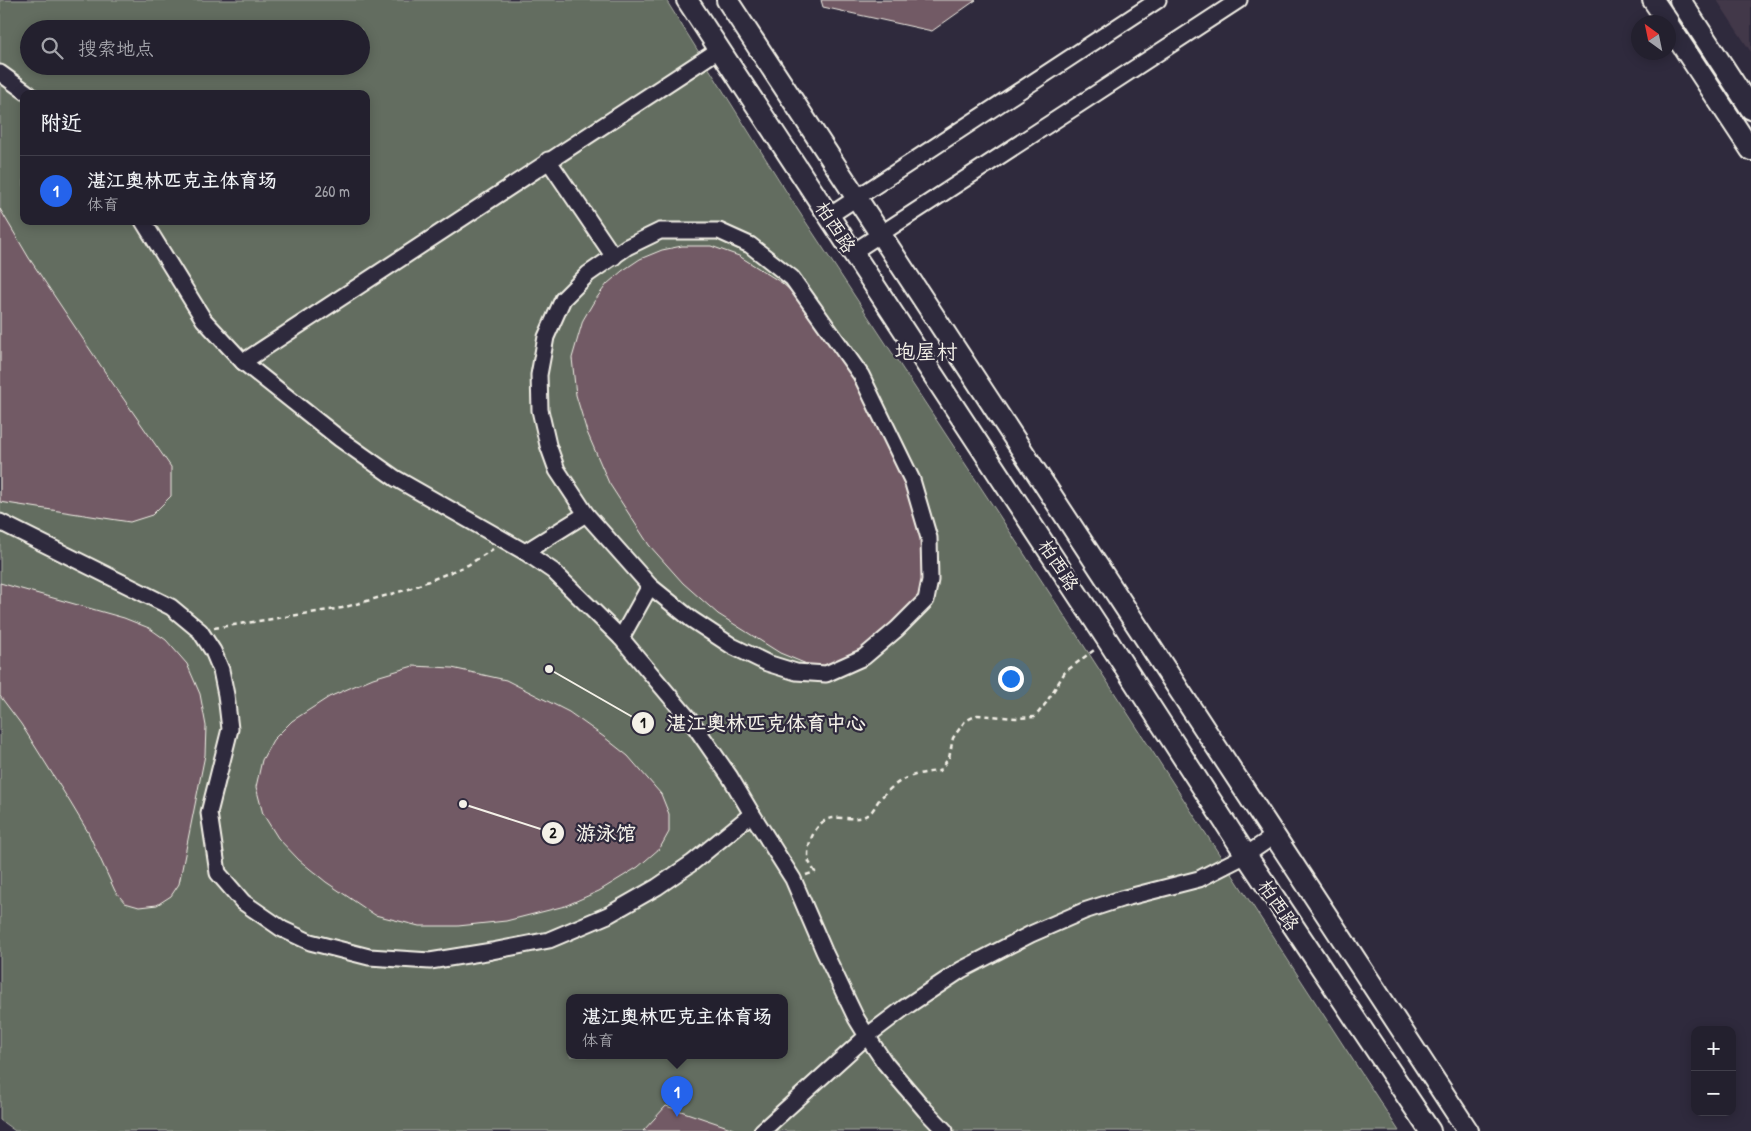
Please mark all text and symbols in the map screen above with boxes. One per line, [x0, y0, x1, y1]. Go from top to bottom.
north arrow [1631, 15, 1676, 60]
search box [20, 20, 370, 75]
icon: search [38, 34, 66, 62]
text: 搜索地点 [78, 35, 154, 61]
text: 附近 [40, 108, 82, 137]
text: 湛江奥林匹克主体育场 [87, 167, 277, 193]
text: 1 [53, 180, 59, 202]
text: 260 m [314, 180, 350, 202]
text: 体育 [87, 193, 119, 215]
street label: 柏西路 [810, 196, 862, 258]
district label: 垉屋村 [895, 337, 958, 366]
street label: 柏西路 [1033, 534, 1085, 596]
your location [998, 666, 1024, 692]
callout: 湛江奥林匹克体育中心 [631, 705, 876, 740]
text: 湛江奥林匹克体育中心 [666, 709, 866, 736]
text: 1 [640, 712, 646, 733]
callout: 游泳馆 [541, 816, 646, 851]
text: 游泳馆 [576, 819, 636, 846]
text: 2 [549, 822, 557, 843]
street label: 柏西路 [1252, 874, 1306, 936]
popup [566, 994, 788, 1059]
text: 湛江奥林匹克主体育场 [582, 1003, 772, 1029]
map controls [1691, 1026, 1736, 1116]
button: + [1691, 1026, 1736, 1071]
text: 体育 [582, 1029, 614, 1051]
button: − [1691, 1071, 1736, 1116]
pin: 1 [661, 1076, 693, 1117]

